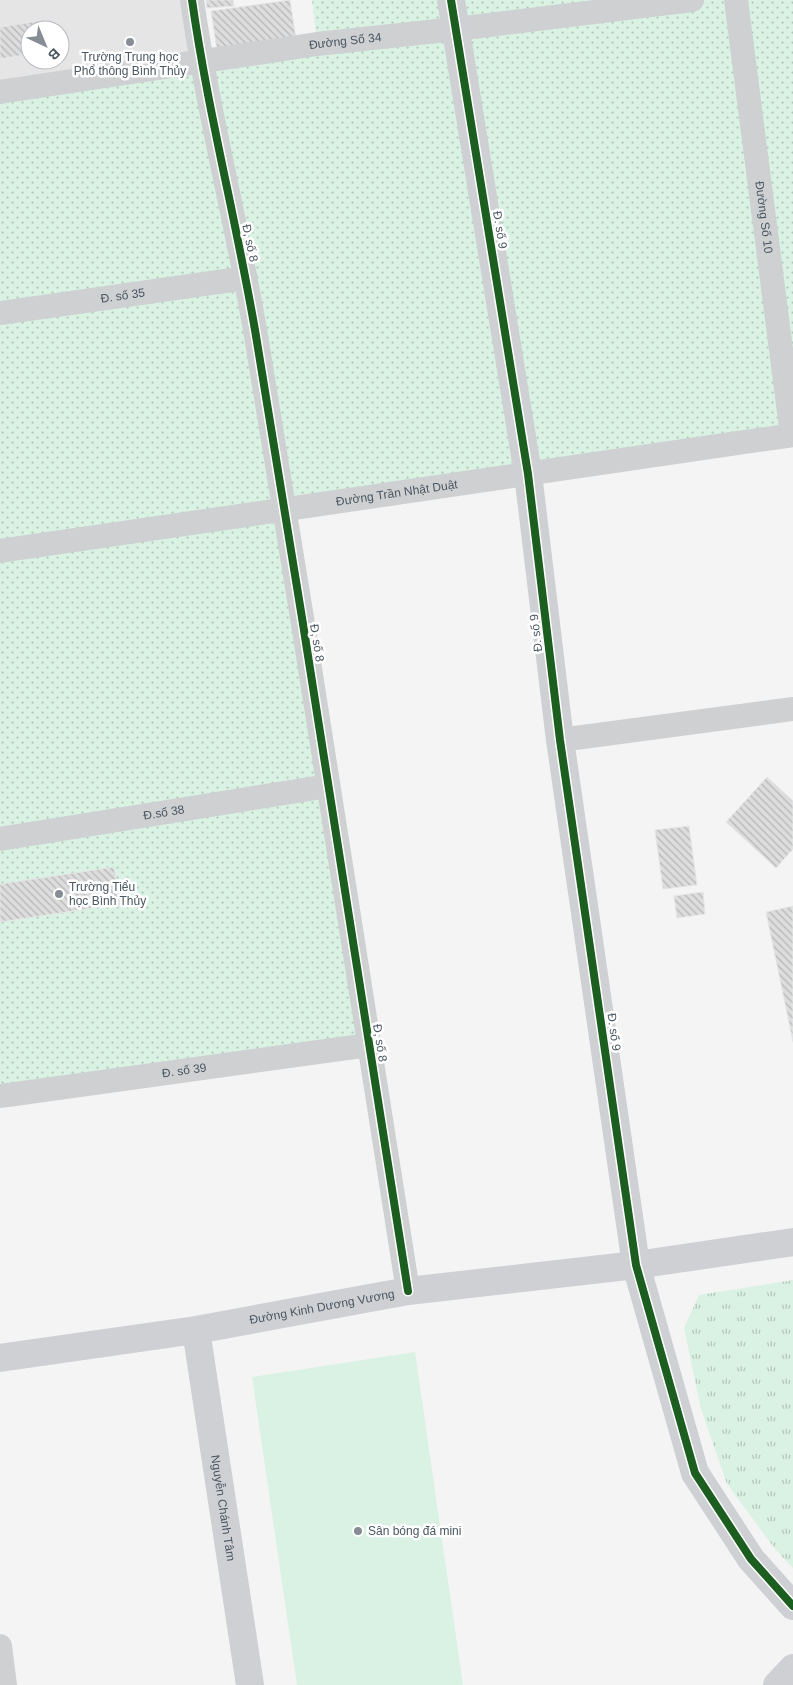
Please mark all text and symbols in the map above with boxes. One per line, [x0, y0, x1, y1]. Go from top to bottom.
north arrow [20, 20, 70, 70]
street label: Đường Số 34 [308, 30, 382, 52]
marker: Trường Trung học Phổ thông Bình Thủy [124, 36, 136, 48]
text: B [45, 45, 63, 64]
place label: Trường Trung học Phổ thông Bình Thủy [74, 50, 186, 78]
street label: Đường Số 10 [752, 180, 776, 254]
street label: Đ. số 9 [490, 210, 510, 250]
street label: Đ, số 8 [239, 223, 261, 263]
street label: Đ. số 35 [100, 285, 146, 306]
street label: Đường Trần Nhật Duật [335, 477, 459, 509]
street label: Đ. số 9 [527, 613, 545, 653]
street label: Đ, số 8 [307, 623, 327, 663]
street label: Đ.số 38 [142, 802, 186, 823]
place label: Trường Tiểu học Bình Thủy [69, 880, 146, 908]
marker: Trường Tiểu học Bình Thủy [53, 888, 65, 900]
street label: Đ. số 9 [604, 1012, 624, 1052]
street label: Đ, số 8 [370, 1023, 390, 1063]
street label: Đ. số 39 [161, 1060, 208, 1081]
street label: Đường Kinh Dương Vương [248, 1287, 396, 1327]
street label: Nguyễn Chánh Tâm [208, 1454, 238, 1562]
place label: Sân bóng đá mini [368, 1524, 461, 1538]
marker: Sân bóng đá mini [352, 1525, 364, 1537]

